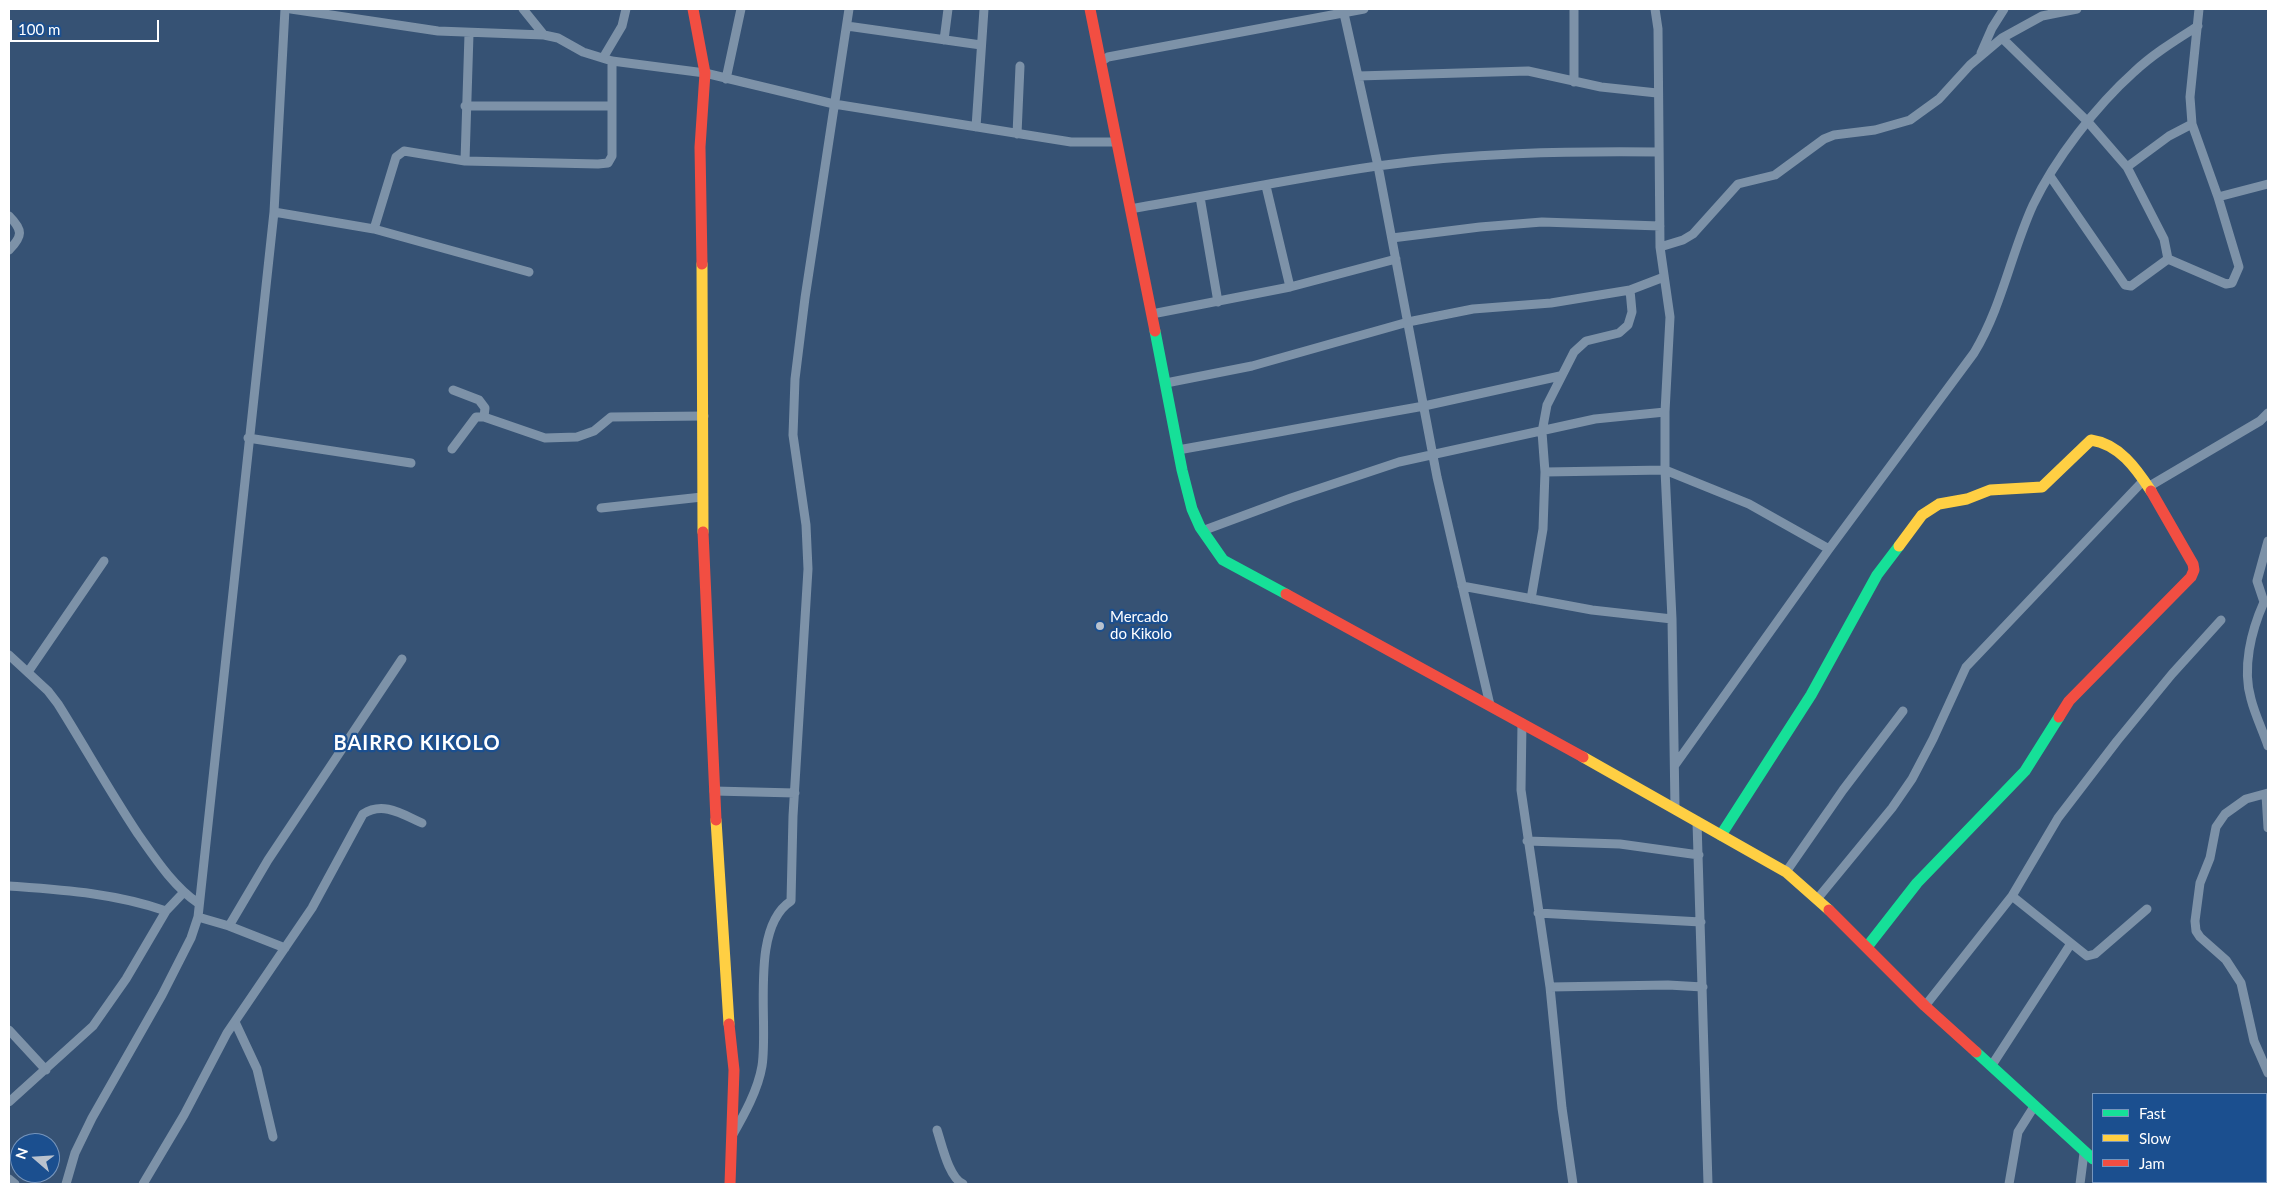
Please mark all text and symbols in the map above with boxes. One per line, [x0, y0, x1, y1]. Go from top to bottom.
scale bar [12, 10, 161, 42]
text: 100 m [18, 20, 60, 38]
place label: Mercado do Kikolo [1110, 608, 1172, 643]
marker: Mercado do Kikolo [1094, 620, 1106, 632]
district label: BAIRRO KIKOLO [332, 732, 502, 756]
legend [2092, 1093, 2267, 1183]
text: Fast [2139, 1104, 2166, 1122]
text: Slow [2139, 1129, 2171, 1147]
north arrow [10, 1133, 60, 1183]
text: N [11, 1145, 31, 1161]
text: Jam [2139, 1154, 2165, 1172]

